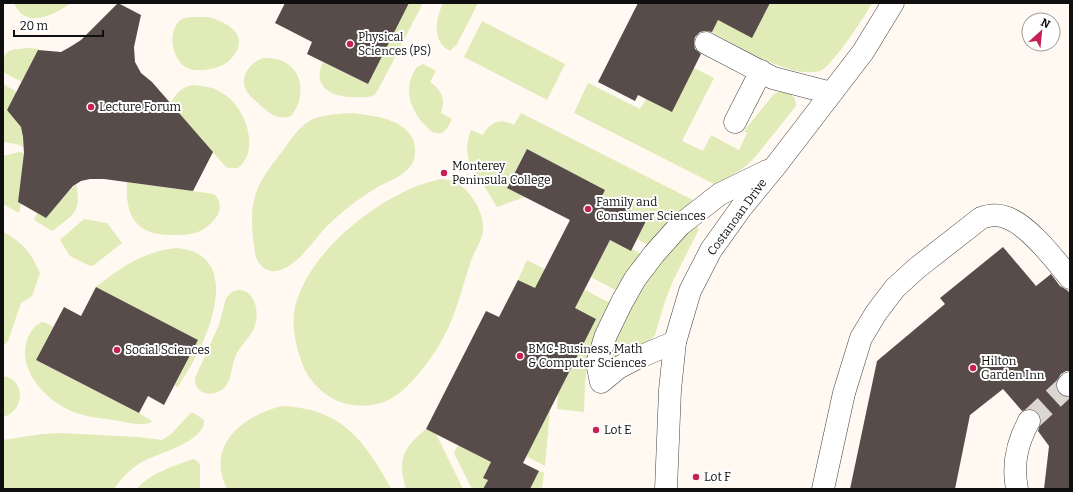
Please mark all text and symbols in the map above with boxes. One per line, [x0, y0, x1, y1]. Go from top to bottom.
scale bar [14, 12, 103, 38]
north arrow [1021, 12, 1061, 52]
text: N [1039, 16, 1052, 31]
text: 20 m [20, 19, 49, 33]
place label: Physical Sciences (PS) [358, 30, 431, 58]
marker: Physical Sciences (PS) [345, 39, 355, 49]
place label: Lecture Forum [99, 100, 182, 114]
marker: Lecture Forum [86, 102, 96, 112]
place label: Monterey Peninsula College [452, 159, 551, 187]
marker: Monterey Peninsula College [439, 168, 449, 178]
street label: Costanoan Drive [704, 176, 770, 258]
place label: Family and Consumer Sciences [596, 195, 706, 223]
marker: Family and Consumer Sciences [583, 204, 593, 214]
place label: BMC-Business, Math & Computer Sciences [528, 342, 647, 370]
place label: Social Sciences [125, 343, 210, 357]
marker: Social Sciences [112, 345, 122, 355]
marker: BMC-Business, Math & Computer Sciences [515, 351, 525, 361]
place label: Hilton Garden Inn [981, 354, 1045, 382]
marker: Hilton Garden Inn [968, 363, 978, 373]
place label: Lot E [604, 423, 632, 437]
marker: Lot E [591, 425, 601, 435]
place label: Lot F [704, 470, 731, 484]
marker: Lot F [691, 472, 701, 482]

